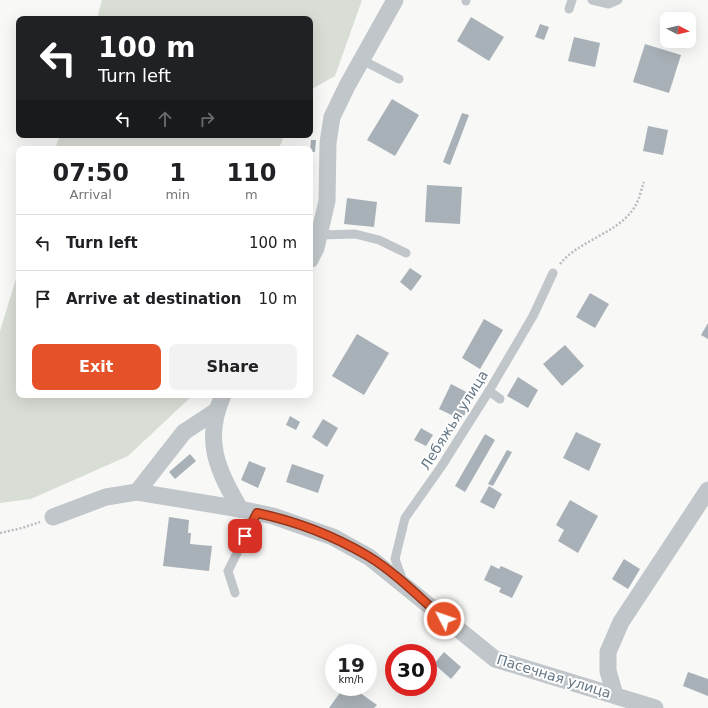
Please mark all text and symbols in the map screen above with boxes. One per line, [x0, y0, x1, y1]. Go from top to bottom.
north arrow [660, 12, 696, 48]
map controls [660, 12, 696, 48]
text: 100 m [98, 31, 195, 64]
icon: left [32, 32, 84, 84]
text: Turn left [98, 65, 171, 86]
icon: left [112, 108, 134, 130]
icon: ahead [154, 108, 176, 130]
icon: right [196, 108, 218, 130]
text: 07:50 [52, 159, 129, 187]
text: 1 [169, 159, 186, 187]
text: 110 [226, 159, 276, 187]
text: Arrival [70, 187, 112, 202]
text: min [165, 187, 190, 202]
text: m [245, 187, 258, 202]
icon: left [32, 232, 54, 254]
text: Turn left [66, 234, 138, 252]
text: 100 m [249, 234, 297, 252]
icon: arrive [32, 288, 54, 310]
text: Arrive at destination [66, 290, 241, 308]
text: 10 m [259, 290, 297, 308]
button: Exit [32, 344, 161, 390]
button: Share [169, 344, 297, 390]
street label: Лебяжья улица [417, 367, 491, 473]
pin [228, 519, 262, 553]
icon: arrive [234, 525, 256, 547]
position arrow [423, 598, 465, 640]
speed limit sign: 30 [385, 644, 437, 696]
street label: Пасечная улица [495, 651, 613, 701]
text: 19 [337, 653, 365, 677]
text: km/h [338, 674, 364, 685]

